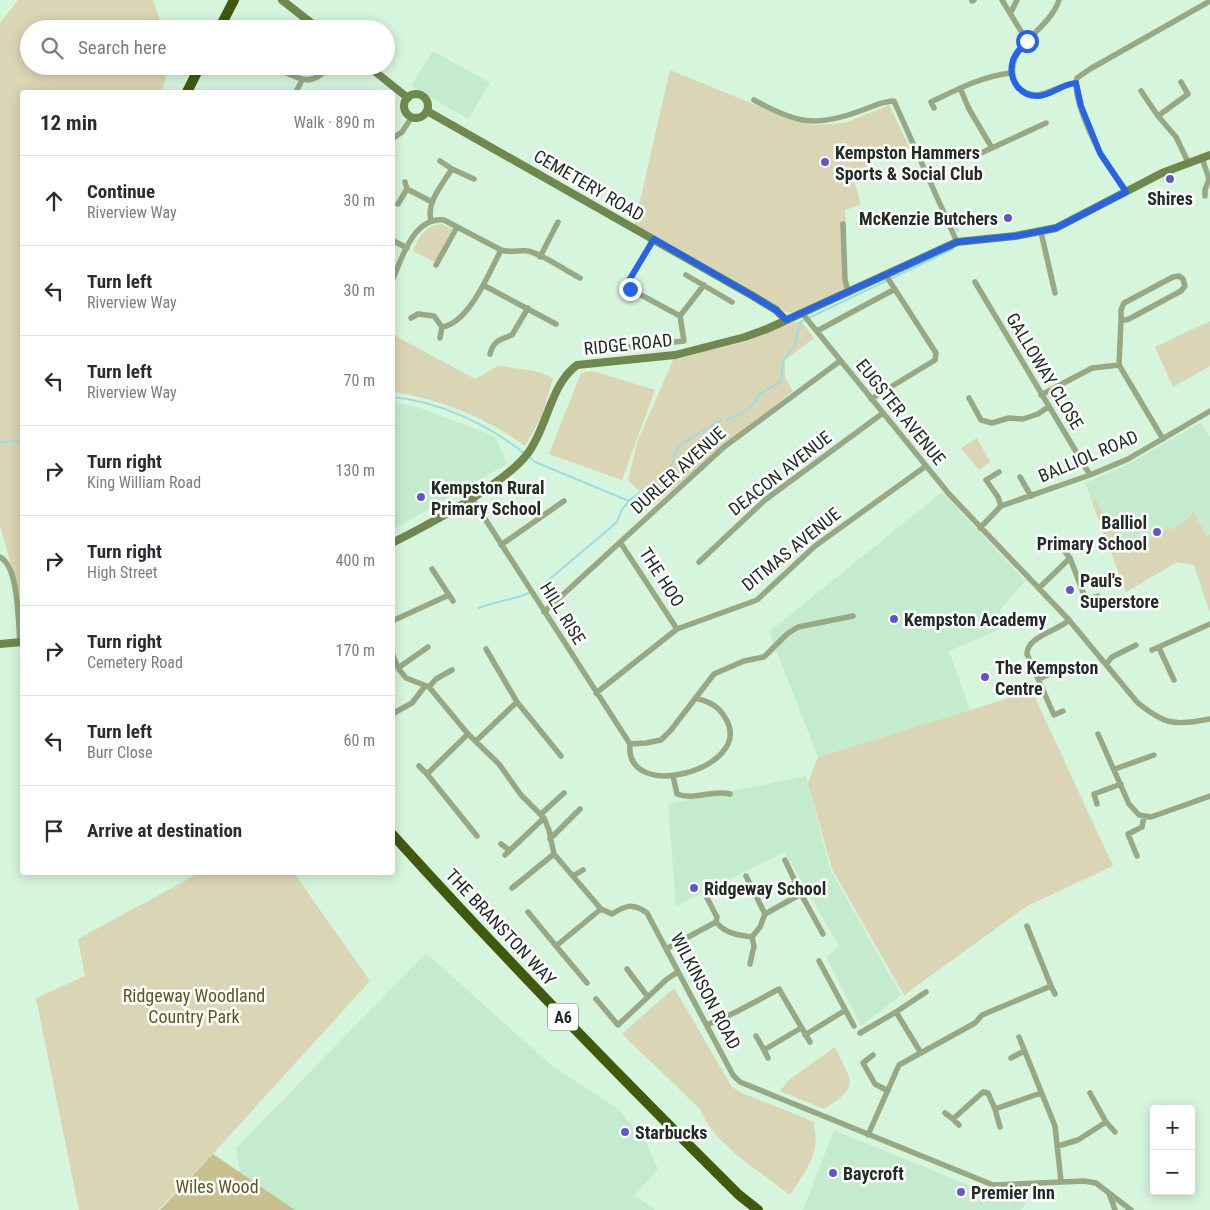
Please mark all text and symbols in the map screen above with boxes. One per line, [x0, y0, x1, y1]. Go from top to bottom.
search box [20, 20, 395, 75]
route start [1016, 30, 1039, 53]
icon: search [38, 34, 66, 62]
text: Search here [78, 36, 166, 59]
text: 12 min [40, 111, 97, 135]
text: Walk · 890 m [294, 113, 375, 132]
place label: Kempston Hammers Sports & Social Club [835, 142, 983, 184]
street label: CEMETERY ROAD [530, 145, 648, 225]
marker: Kempston Hammers Sports & Social Club [819, 156, 831, 168]
marker: Shires [1164, 173, 1176, 185]
text: Continue [87, 180, 155, 203]
icon: ahead [40, 187, 68, 215]
place label: Shires [1147, 188, 1193, 209]
text: 30 m [343, 191, 375, 210]
text: Riverview Way [87, 203, 177, 222]
place label: McKenzie Butchers [859, 208, 998, 229]
marker: McKenzie Butchers [1002, 212, 1014, 224]
text: Turn left [87, 270, 152, 293]
icon: left [40, 277, 68, 305]
route end [619, 278, 642, 301]
text: 30 m [343, 281, 375, 300]
text: Riverview Way [87, 293, 177, 312]
street label: GALLOWAY CLOSE [1002, 309, 1088, 433]
street label: RIDGE ROAD [583, 329, 673, 359]
street label: EUGSTER AVENUE [852, 355, 950, 469]
text: Turn left [87, 360, 152, 383]
icon: left [40, 367, 68, 395]
text: 70 m [343, 371, 375, 390]
text: Riverview Way [87, 383, 177, 402]
street label: DURLER AVENUE [626, 422, 730, 518]
street label: DEACON AVENUE [724, 426, 836, 520]
street label: BALLIOL ROAD [1035, 426, 1141, 486]
text: Turn right [87, 450, 162, 473]
icon: right [40, 457, 68, 485]
text: 130 m [336, 461, 375, 480]
text: King William Road [87, 473, 201, 492]
place label: Kempston Rural Primary School [431, 477, 545, 519]
marker: Kempston Rural Primary School [415, 491, 427, 503]
street label: DITMAS AVENUE [738, 503, 844, 595]
place label: Balliol Primary School [1037, 512, 1147, 554]
marker: Balliol Primary School [1151, 526, 1163, 538]
text: Turn right [87, 540, 162, 563]
street label: THE HOO [635, 543, 689, 611]
icon: right [40, 547, 68, 575]
text: 400 m [336, 551, 375, 570]
text: High Street [87, 563, 157, 582]
place label: Paul's Superstore [1080, 570, 1159, 612]
street label: HILL RISE [536, 578, 590, 648]
marker: Paul's Superstore [1064, 584, 1076, 596]
place label: Kempston Academy [904, 609, 1046, 630]
marker: Kempston Academy [888, 613, 900, 625]
text: Turn right [87, 630, 162, 653]
icon: right [40, 637, 68, 665]
text: 170 m [336, 641, 375, 660]
text: Cemetery Road [87, 653, 183, 672]
place label: The Kempston Centre [995, 657, 1098, 699]
marker: The Kempston Centre [979, 671, 991, 683]
text: Turn left [87, 720, 152, 743]
icon: left [40, 727, 68, 755]
text: 60 m [343, 731, 375, 750]
text: Burr Close [87, 743, 152, 762]
icon: arrive [40, 817, 68, 845]
text: Arrive at destination [87, 819, 242, 842]
street label: THE BRANSTON WAY [442, 864, 561, 990]
place label: Ridgeway School [704, 878, 826, 899]
marker: Ridgeway School [688, 882, 700, 894]
street label: WILKINSON ROAD [667, 929, 745, 1053]
park label: Ridgeway Woodland Country Park [123, 985, 265, 1027]
road number: A6 [548, 1004, 578, 1030]
map controls [1150, 1105, 1195, 1195]
button: + [1150, 1105, 1195, 1150]
place label: Starbucks [635, 1122, 708, 1143]
marker: Starbucks [619, 1126, 631, 1138]
button: − [1150, 1150, 1195, 1195]
place label: Baycroft [843, 1163, 904, 1184]
marker: Baycroft [827, 1167, 839, 1179]
park label: Wiles Wood [175, 1176, 259, 1197]
place label: Premier Inn [971, 1182, 1055, 1203]
marker: Premier Inn [955, 1186, 967, 1198]

